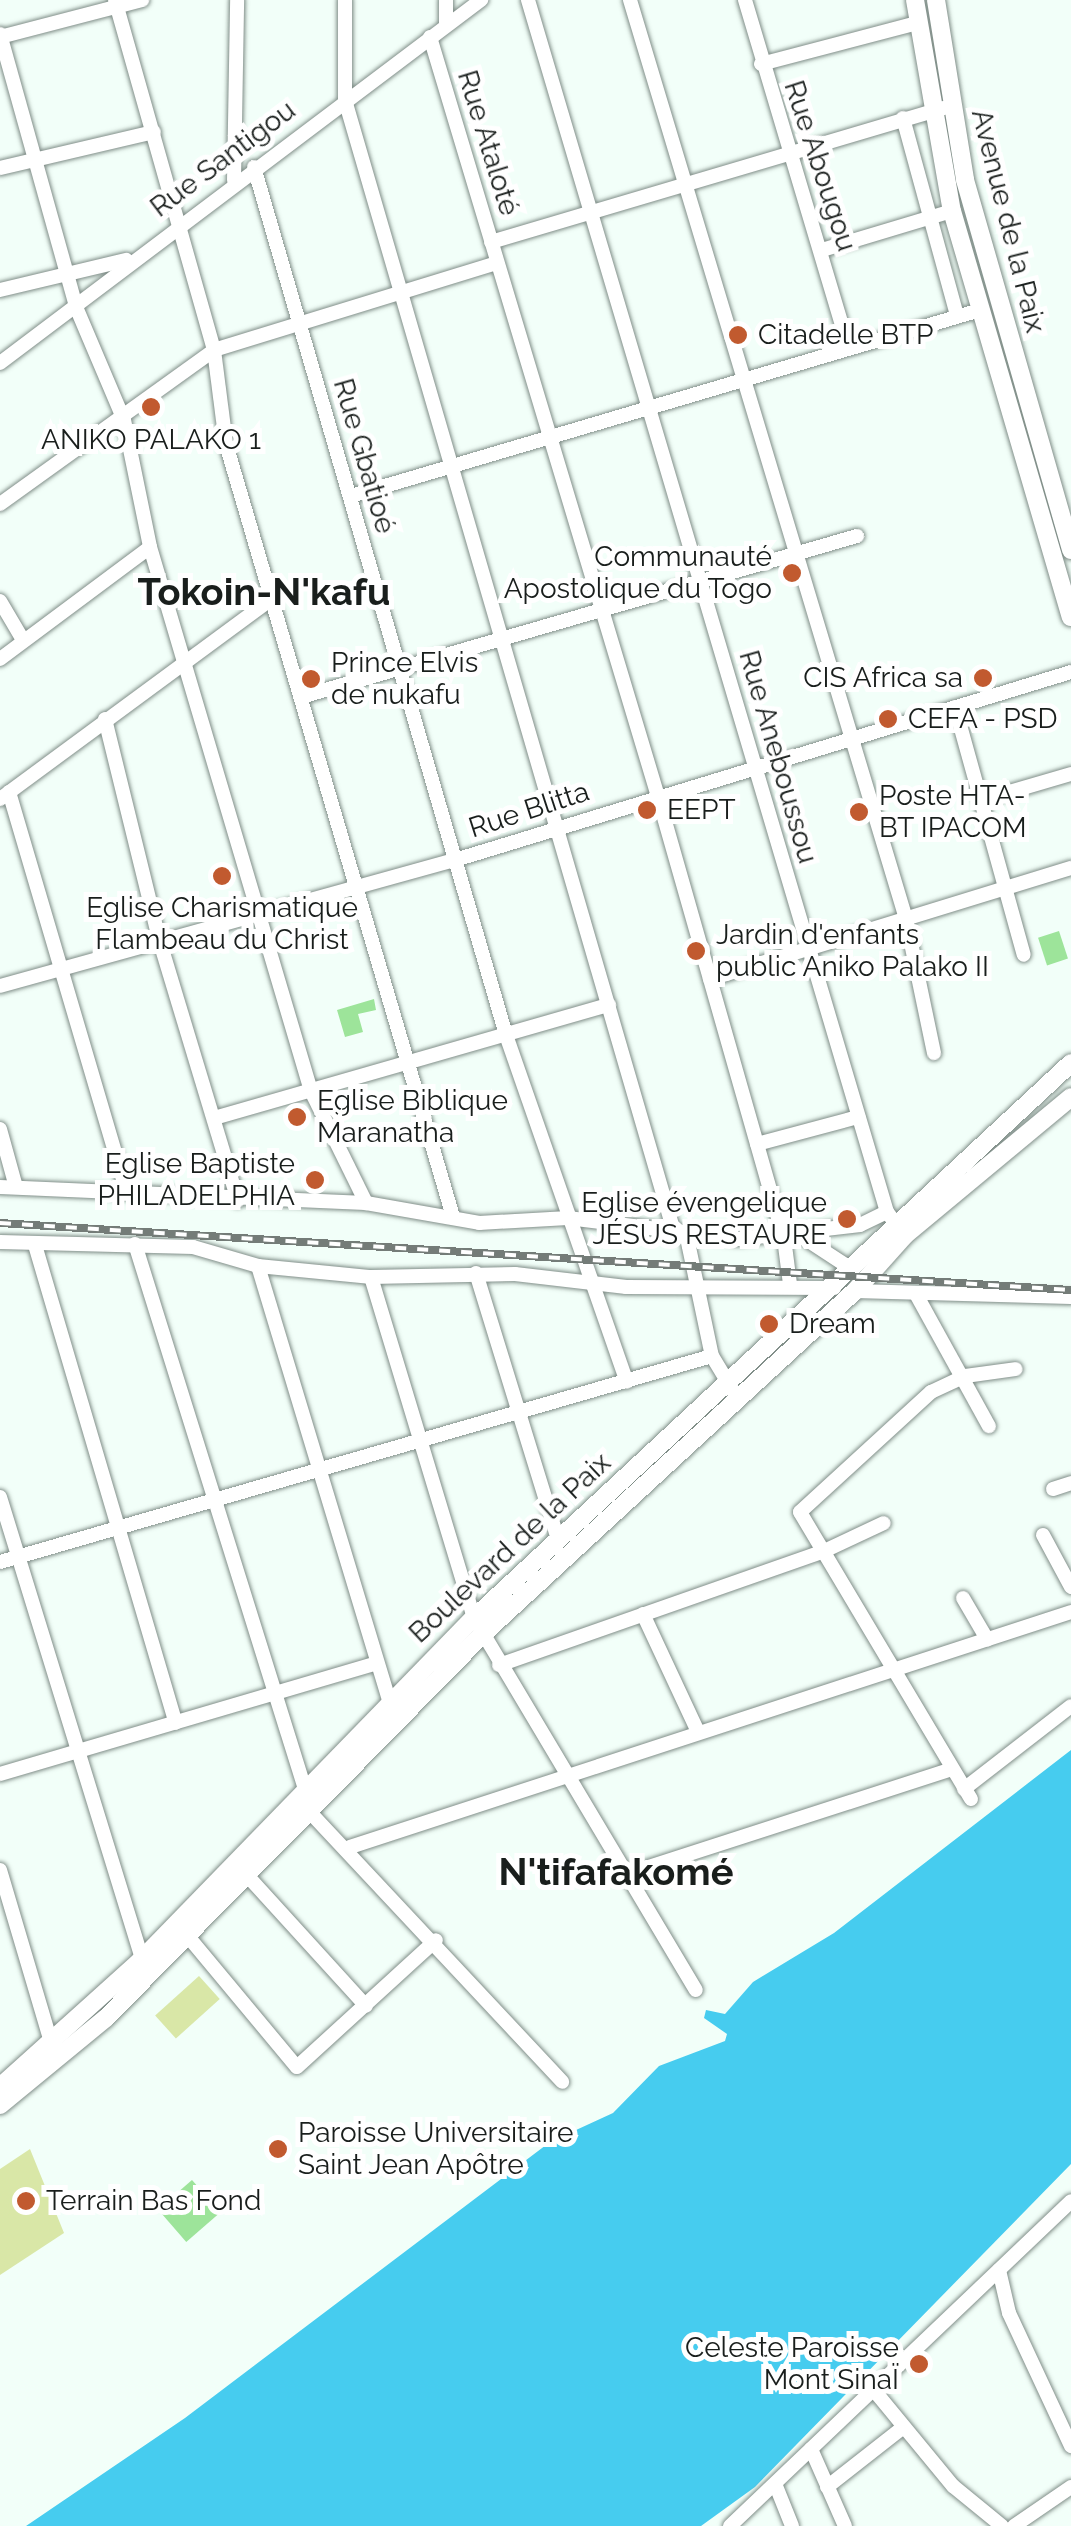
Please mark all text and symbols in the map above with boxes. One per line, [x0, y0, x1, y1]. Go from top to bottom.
street label: Rue Ataloté [450, 66, 526, 220]
street label: Rue Abougou [776, 76, 864, 256]
street label: Rue Santigou [144, 94, 302, 224]
street label: Avenue de la Paix [964, 106, 1052, 336]
place label: Citadelle BTP [758, 318, 933, 352]
marker: Citadelle BTP [727, 324, 749, 346]
street label: Rue Gbatioé [326, 375, 402, 537]
marker: ANIKO PALAKO 1 [140, 396, 162, 418]
place label: ANIKO PALAKO 1 [41, 423, 261, 457]
place label: Communauté Apostolique du Togo [503, 540, 772, 606]
marker: Communauté Apostolique du Togo [781, 562, 803, 584]
district label: Tokoin-N'kafu [138, 569, 390, 615]
place label: Prince Elvis de nukafu [331, 646, 478, 712]
street label: Rue Aneboussou [731, 646, 825, 868]
place label: CIS Africa sa [802, 661, 963, 695]
marker: CIS Africa sa [972, 667, 994, 689]
marker: Prince Elvis de nukafu [300, 668, 322, 690]
place label: CEFA - PSD [908, 702, 1058, 736]
marker: CEFA - PSD [877, 708, 899, 730]
street label: Rue Blitta [465, 775, 593, 845]
place label: Poste HTA- BT IPACOM [879, 779, 1027, 845]
place label: EEPT [667, 793, 736, 827]
marker: EEPT [636, 799, 658, 821]
marker: Poste HTA- BT IPACOM [848, 801, 870, 823]
marker: Eglise Charismatique Flambeau du Christ [211, 865, 233, 887]
place label: Eglise Charismatique Flambeau du Christ [86, 891, 358, 957]
place label: Jardin d'enfants public Aniko Palako II [716, 918, 990, 984]
marker: Jardin d'enfants public Aniko Palako II [685, 940, 707, 962]
place label: Eglise Biblique Maranatha [317, 1084, 508, 1150]
marker: Eglise Biblique Maranatha [286, 1106, 308, 1128]
place label: Eglise Baptiste PHILADELPHIA [97, 1147, 295, 1213]
marker: Eglise Baptiste PHILADELPHIA [304, 1169, 326, 1191]
place label: Eglise évengelique JÉSUS RESTAURE [581, 1186, 827, 1252]
marker: Eglise évengelique JÉSUS RESTAURE [836, 1208, 858, 1230]
place label: Dream [789, 1307, 876, 1341]
marker: Dream [758, 1313, 780, 1335]
street label: Boulevard de la Paix [402, 1446, 618, 1650]
district label: N'tifafakomé [498, 1849, 734, 1895]
place label: Paroisse Universitaire Saint Jean Apôtre [298, 2116, 574, 2182]
marker: Paroisse Universitaire Saint Jean Apôtre [267, 2138, 289, 2160]
place label: Terrain Bas Fond [46, 2184, 261, 2218]
marker: Terrain Bas Fond [15, 2190, 37, 2212]
place label: Celeste Paroisse Mont SinaÏ [685, 2331, 899, 2397]
marker: Celeste Paroisse Mont SinaÏ [908, 2353, 930, 2375]

